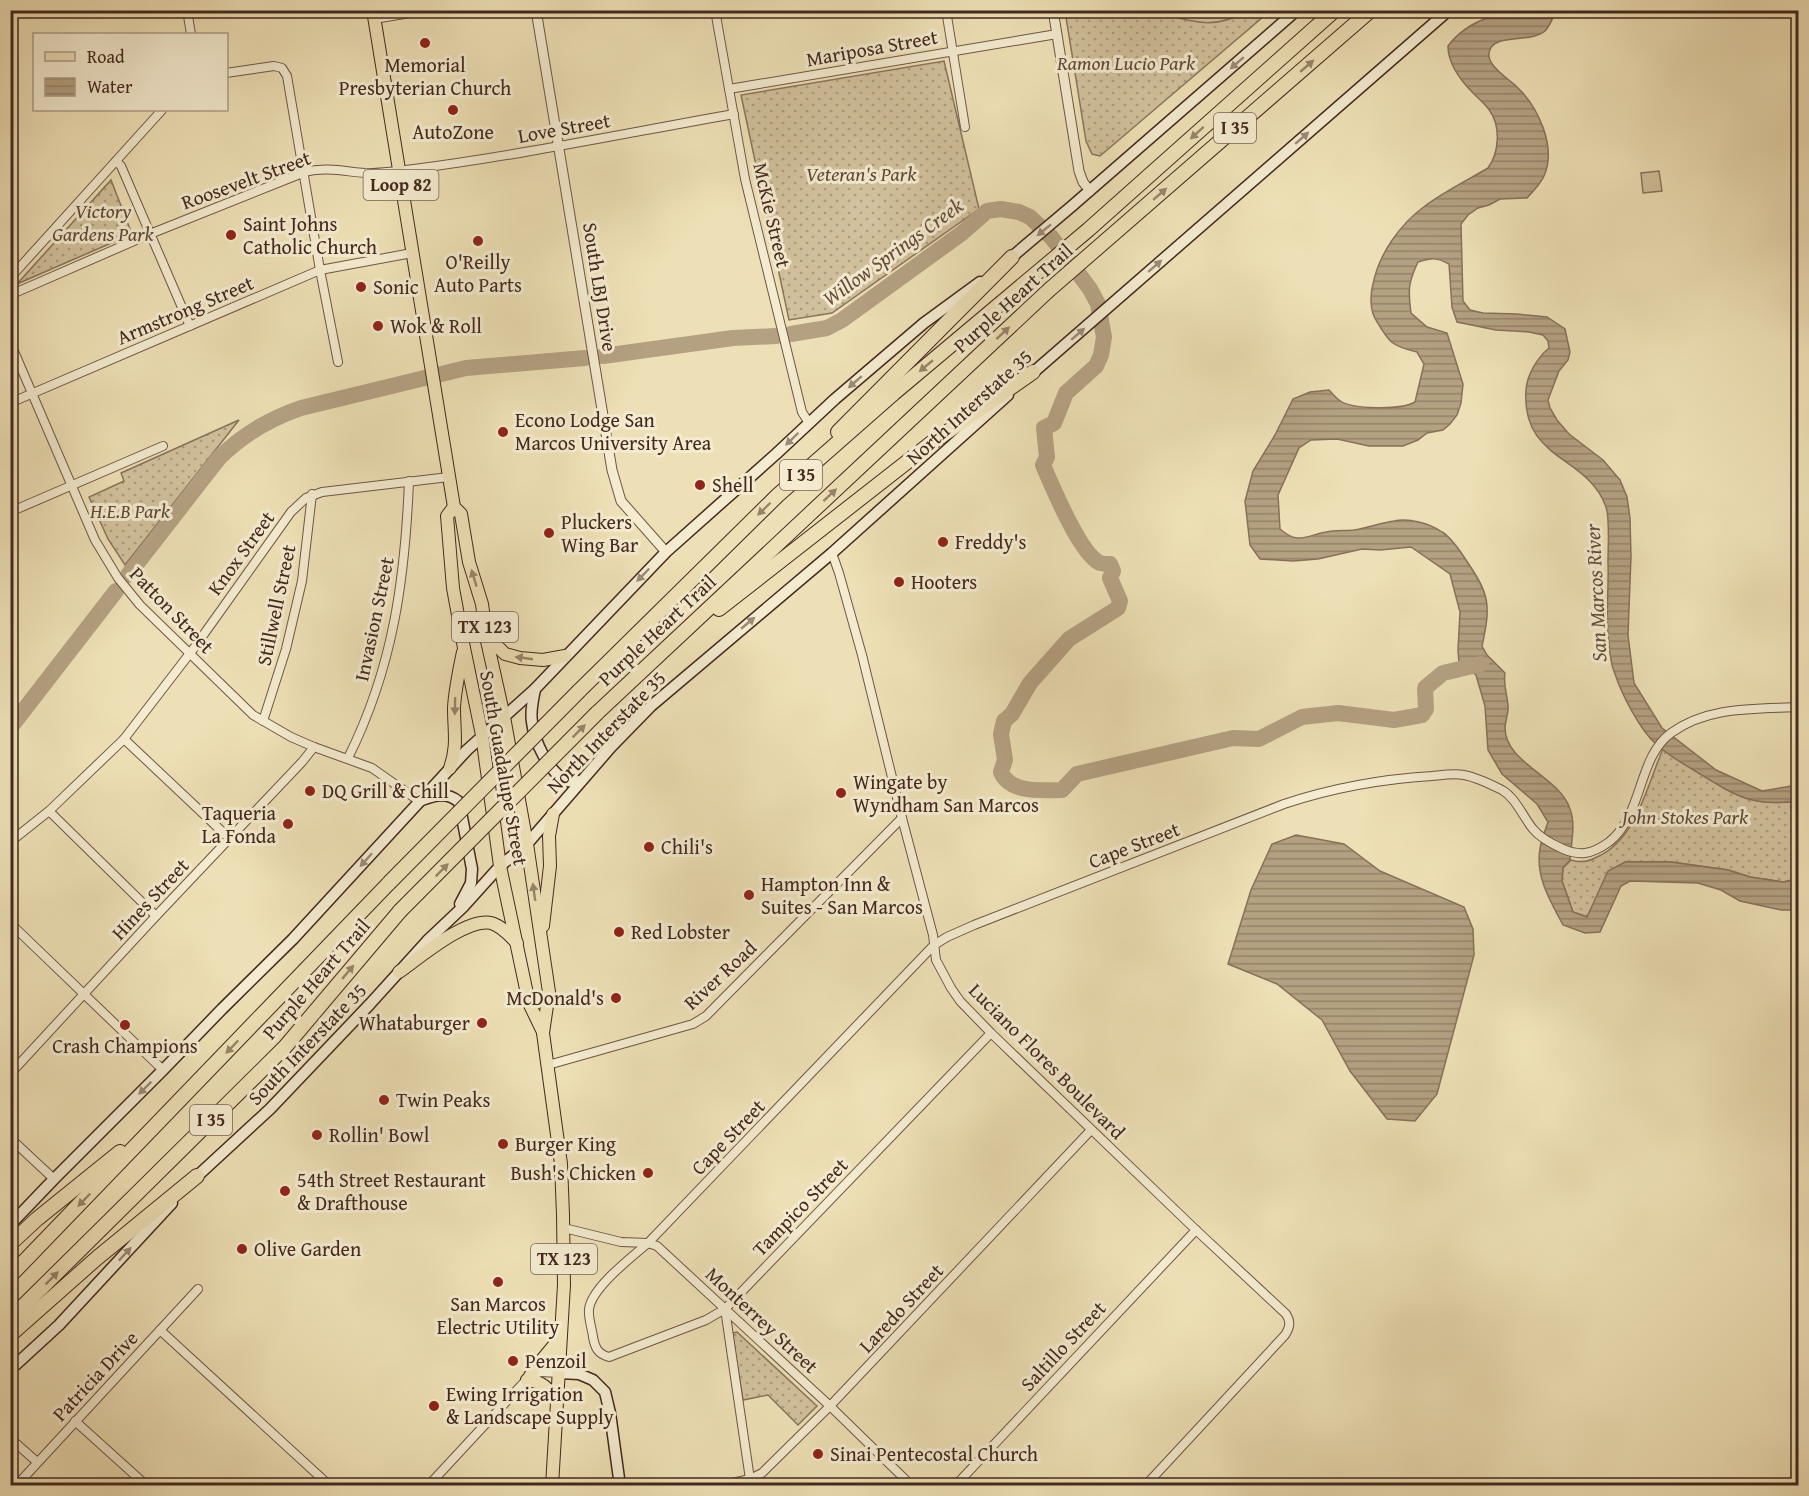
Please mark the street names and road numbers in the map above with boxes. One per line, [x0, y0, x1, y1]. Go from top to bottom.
street label: Mariposa Street [804, 22, 940, 73]
street label: Love Street [515, 105, 612, 150]
road number: I 35 [1214, 113, 1256, 143]
street label: Roosevelt Street [177, 143, 315, 216]
street label: McKie Street [746, 159, 799, 270]
road number: Loop 82 [364, 170, 438, 200]
street label: South LBJ Drive [576, 220, 625, 353]
street label: Purple Heart Trail [947, 236, 1079, 359]
street label: Armstrong Street [112, 268, 258, 351]
street label: North Interstate 35 [899, 342, 1038, 471]
road number: I 35 [780, 460, 822, 490]
street label: Knox Street [200, 505, 281, 601]
street label: Stillwell Street [249, 542, 302, 668]
street label: Invasion Street [346, 554, 401, 684]
street label: Patton Street [123, 560, 221, 660]
street label: Purple Heart Trail [591, 567, 722, 692]
road number: TX 123 [452, 612, 518, 642]
street label: North Interstate 35 [539, 664, 672, 800]
street label: South Guadalupe Street [473, 668, 536, 868]
street label: Cape Street [1084, 814, 1184, 875]
street label: Hines Street [104, 851, 195, 946]
street label: Purple Heart Trail [255, 912, 377, 1045]
street label: River Road [677, 933, 763, 1016]
street label: South Interstate 35 [241, 976, 373, 1111]
street label: Luciano Flores Boulevard [963, 976, 1132, 1146]
street label: Cape Street [684, 1092, 771, 1181]
road number: I 35 [190, 1105, 232, 1135]
street label: Tampico Street [745, 1151, 854, 1262]
road number: TX 123 [531, 1244, 597, 1274]
street label: Laredo Street [852, 1257, 950, 1359]
street label: Monterrey Street [699, 1260, 825, 1380]
street label: Saltillo Street [1013, 1294, 1112, 1397]
street label: Patricia Drive [45, 1324, 144, 1427]

